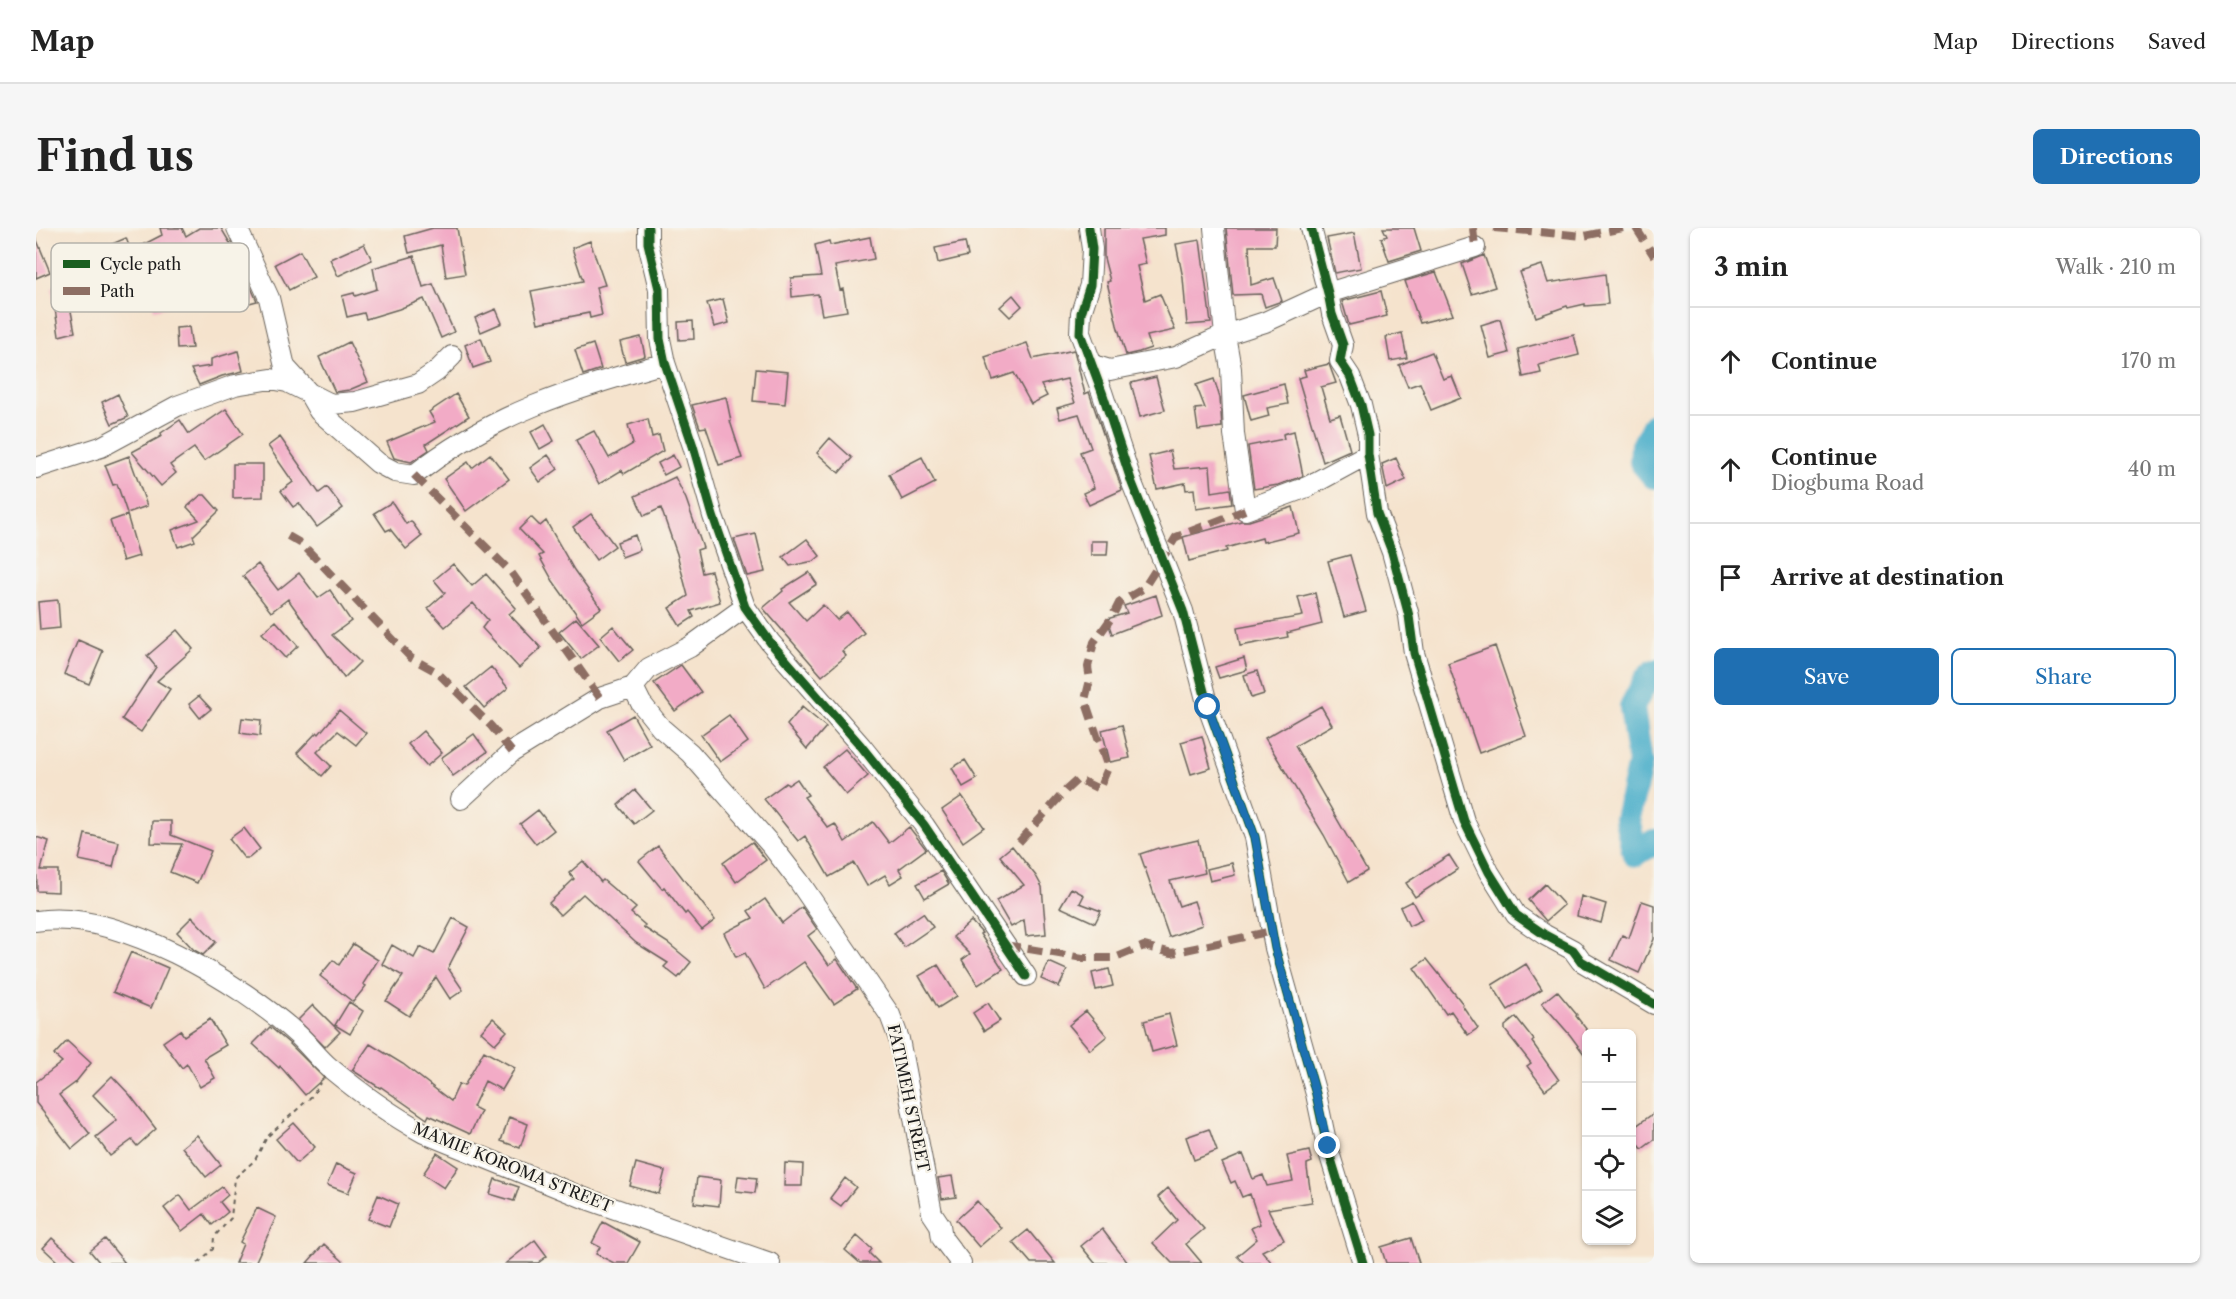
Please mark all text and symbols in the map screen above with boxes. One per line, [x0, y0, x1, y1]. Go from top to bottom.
text: Map [30, 24, 94, 58]
text: Map [1933, 29, 1978, 54]
text: Directions [2011, 29, 2115, 54]
text: Saved [2148, 29, 2206, 54]
button: Directions [2033, 129, 2200, 184]
text: Find us [36, 130, 194, 182]
legend [51, 243, 249, 312]
text: 3 min [1714, 251, 1788, 283]
text: Cycle path [100, 254, 181, 274]
text: Walk · 210 m [2055, 255, 2176, 279]
text: Path [100, 281, 134, 301]
icon: ahead [1714, 345, 1747, 378]
text: Continue [1771, 348, 1877, 375]
text: 170 m [2121, 349, 2176, 373]
text: Continue [1771, 444, 1877, 471]
icon: ahead [1714, 453, 1747, 486]
text: 40 m [2128, 457, 2176, 481]
text: Diogbuma Road [1771, 471, 1924, 495]
icon: arrive [1714, 561, 1747, 594]
text: Arrive at destination [1771, 564, 2004, 591]
button: Save [1714, 648, 1939, 705]
button: Share [1951, 648, 2176, 705]
route start [1194, 693, 1220, 719]
street label: FATIMEH STREET [884, 1022, 934, 1174]
map controls [1582, 1029, 1636, 1245]
button: + [1582, 1029, 1636, 1083]
button: − [1582, 1083, 1636, 1137]
street label: MAMIE KOROMA STREET [410, 1118, 616, 1216]
route end [1314, 1132, 1340, 1158]
button: locate [1582, 1137, 1636, 1191]
button: layers [1582, 1191, 1636, 1245]

